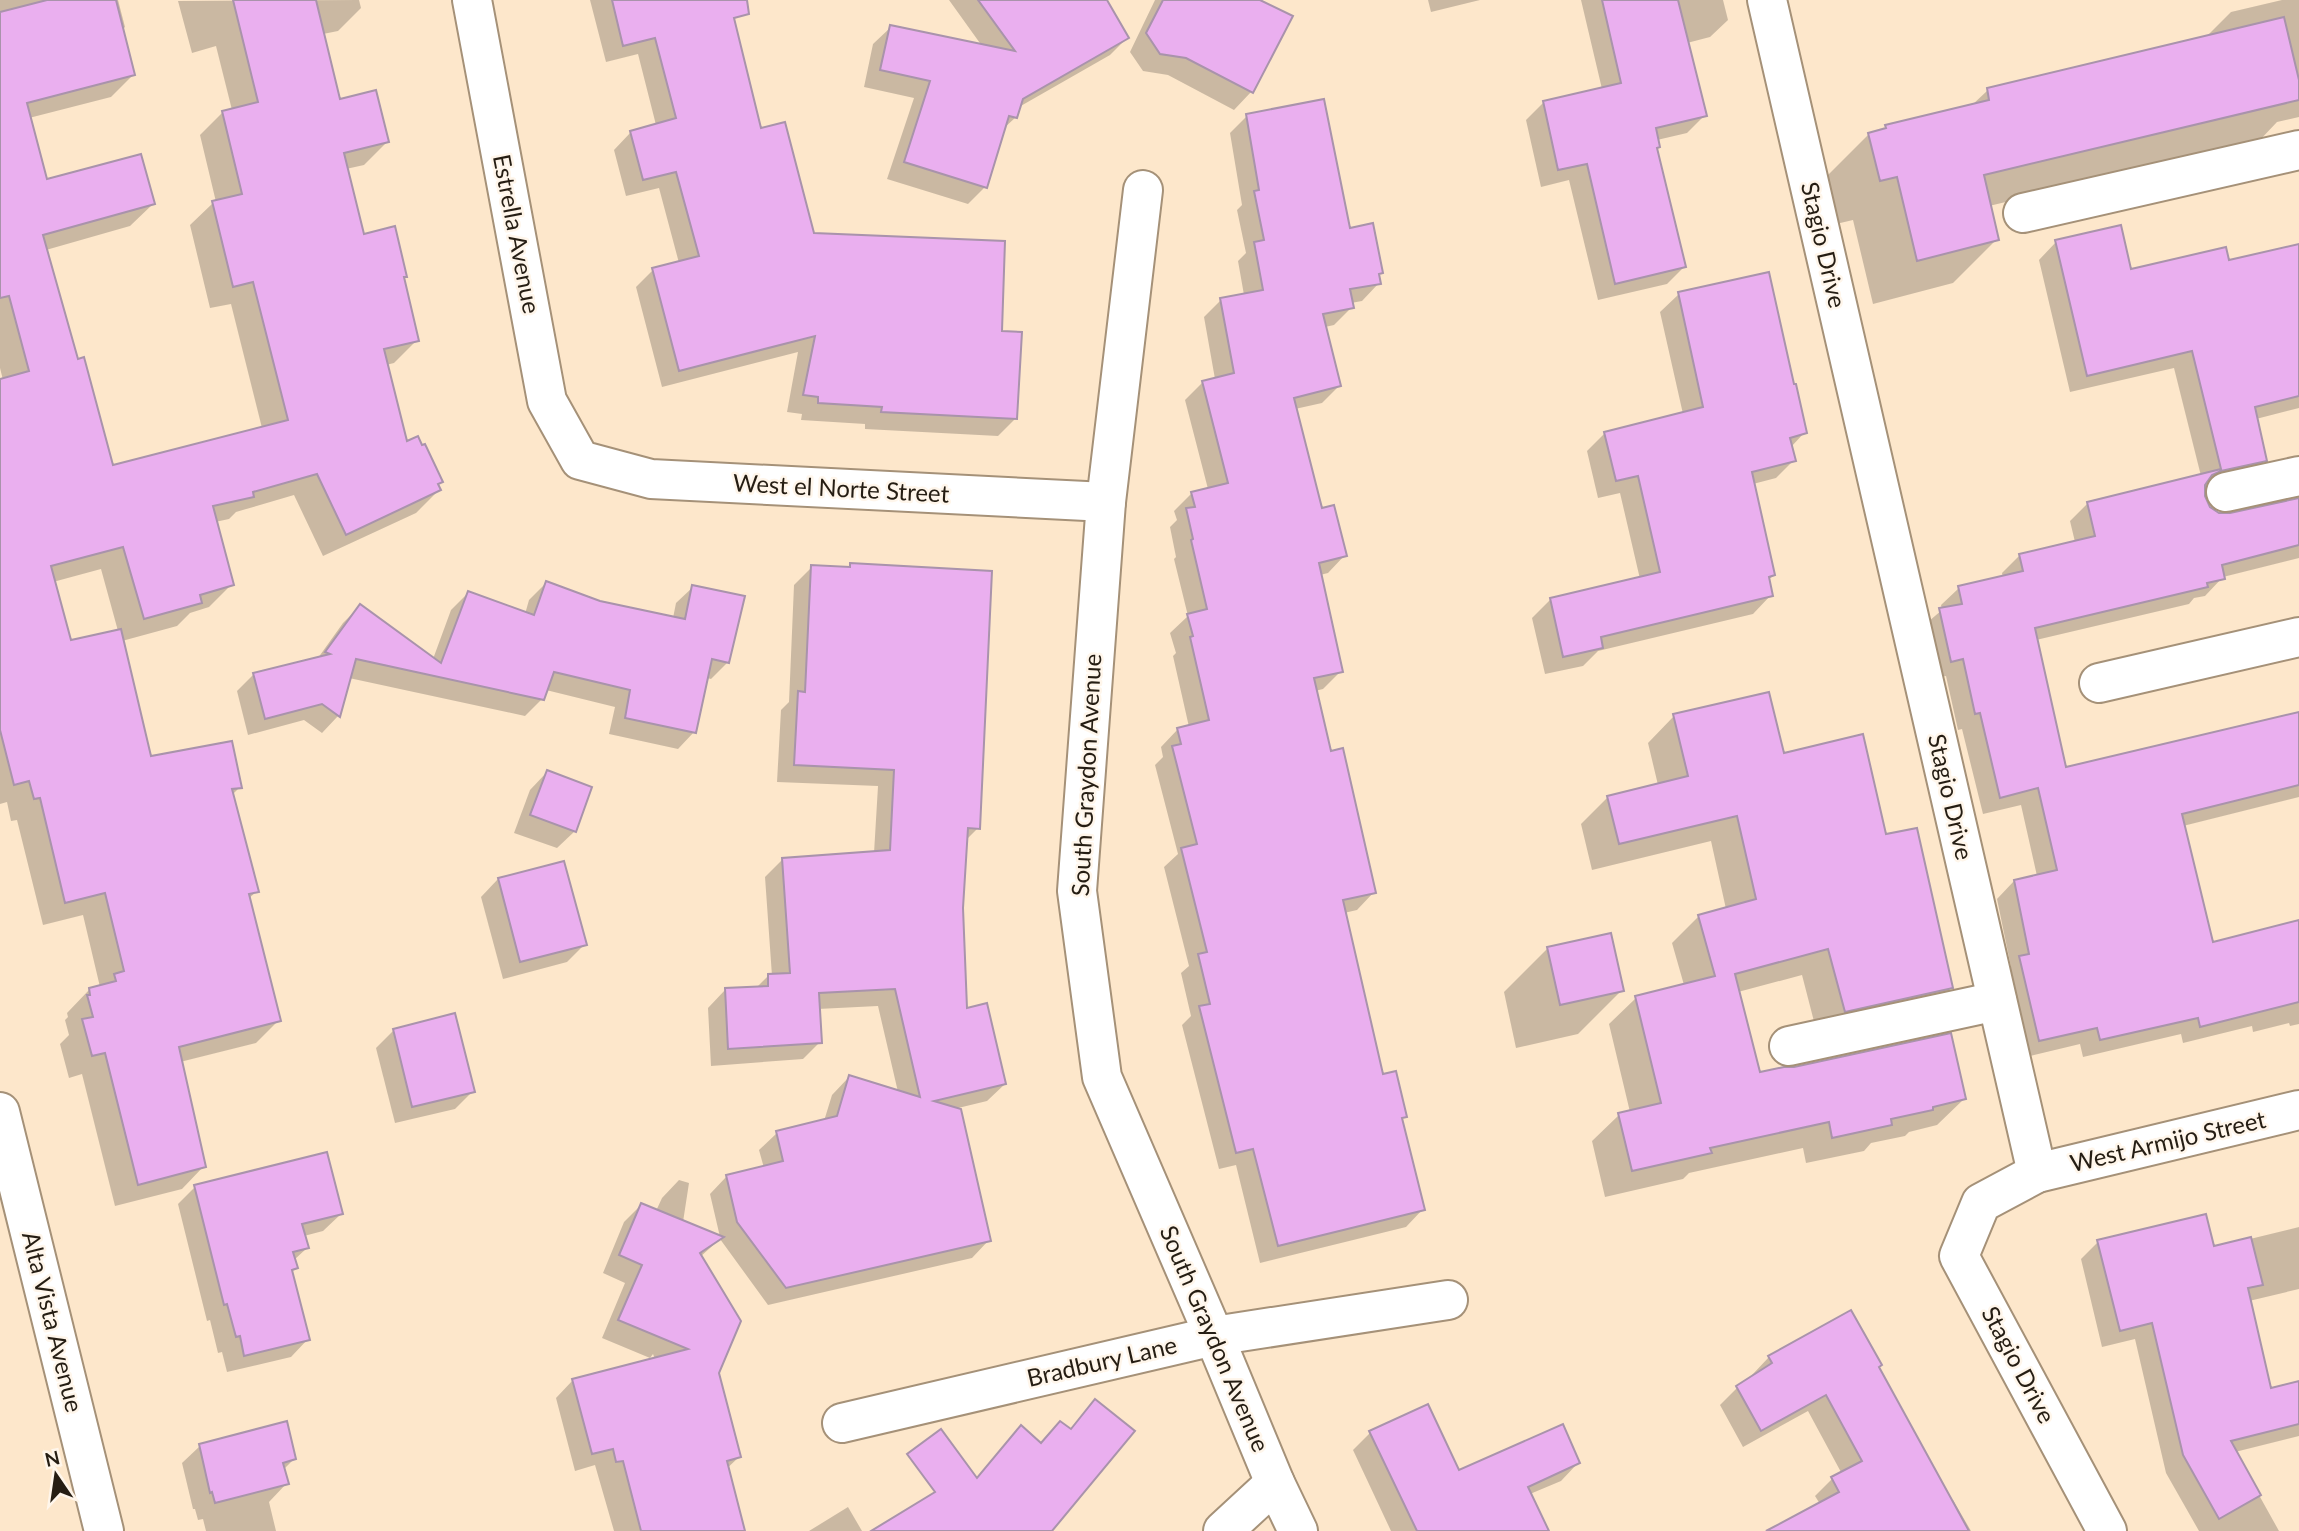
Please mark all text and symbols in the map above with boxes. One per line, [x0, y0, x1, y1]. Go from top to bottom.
street label: Estrella Avenue [488, 152, 547, 316]
street label: Stagio Drive [1796, 179, 1853, 310]
street label: West el Norte Street [732, 467, 950, 508]
street label: South Graydon Avenue [1065, 653, 1106, 897]
street label: Stagio Drive [1923, 731, 1980, 862]
street label: West Armijo Street [2067, 1104, 2269, 1177]
street label: South Graydon Avenue [1155, 1221, 1276, 1456]
street label: Alta Vista Avenue [17, 1228, 90, 1415]
street label: Stagio Drive [1976, 1301, 2062, 1428]
street label: Bradbury Lane [1024, 1329, 1179, 1392]
north arrow [21, 1440, 91, 1510]
text: N [42, 1445, 62, 1471]

